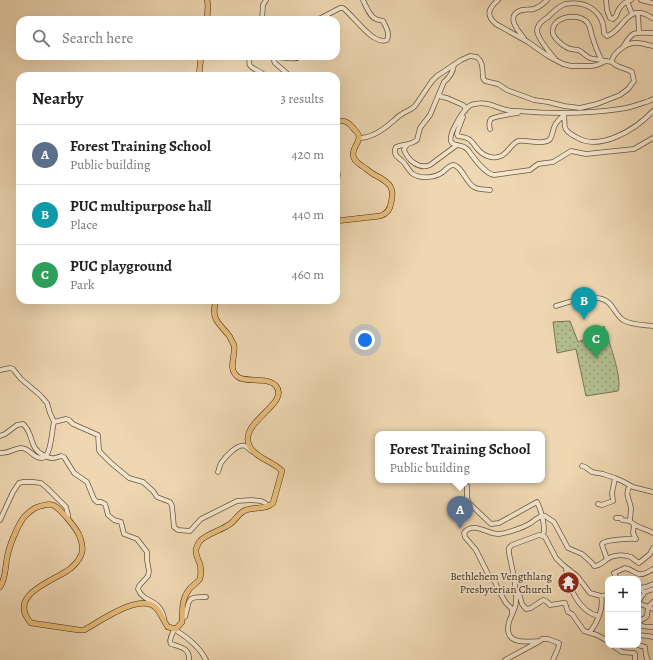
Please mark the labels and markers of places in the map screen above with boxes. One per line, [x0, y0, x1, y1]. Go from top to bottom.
pin: B [571, 287, 597, 320]
pin: C [583, 325, 609, 358]
pin: A [447, 496, 473, 529]
place label: Bethlehem Vengthlang Presbyterian Church [450, 569, 552, 597]
temple icon: Bethlehem Vengthlang Presbyterian Church [555, 569, 581, 595]

